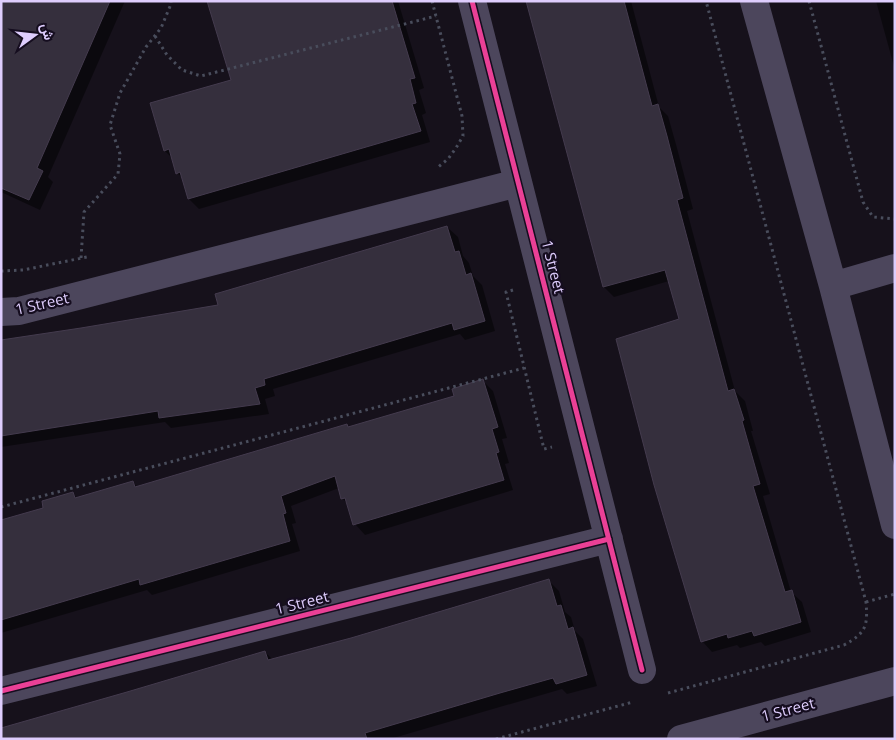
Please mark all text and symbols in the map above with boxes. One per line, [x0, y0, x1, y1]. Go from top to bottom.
north arrow [10, 10, 60, 60]
text: ش [37, 21, 59, 42]
street label: 1 Street [538, 238, 570, 296]
street label: 1 Street [13, 287, 71, 319]
street label: 1 Street [273, 586, 331, 618]
street label: 1 Street [759, 692, 817, 726]

